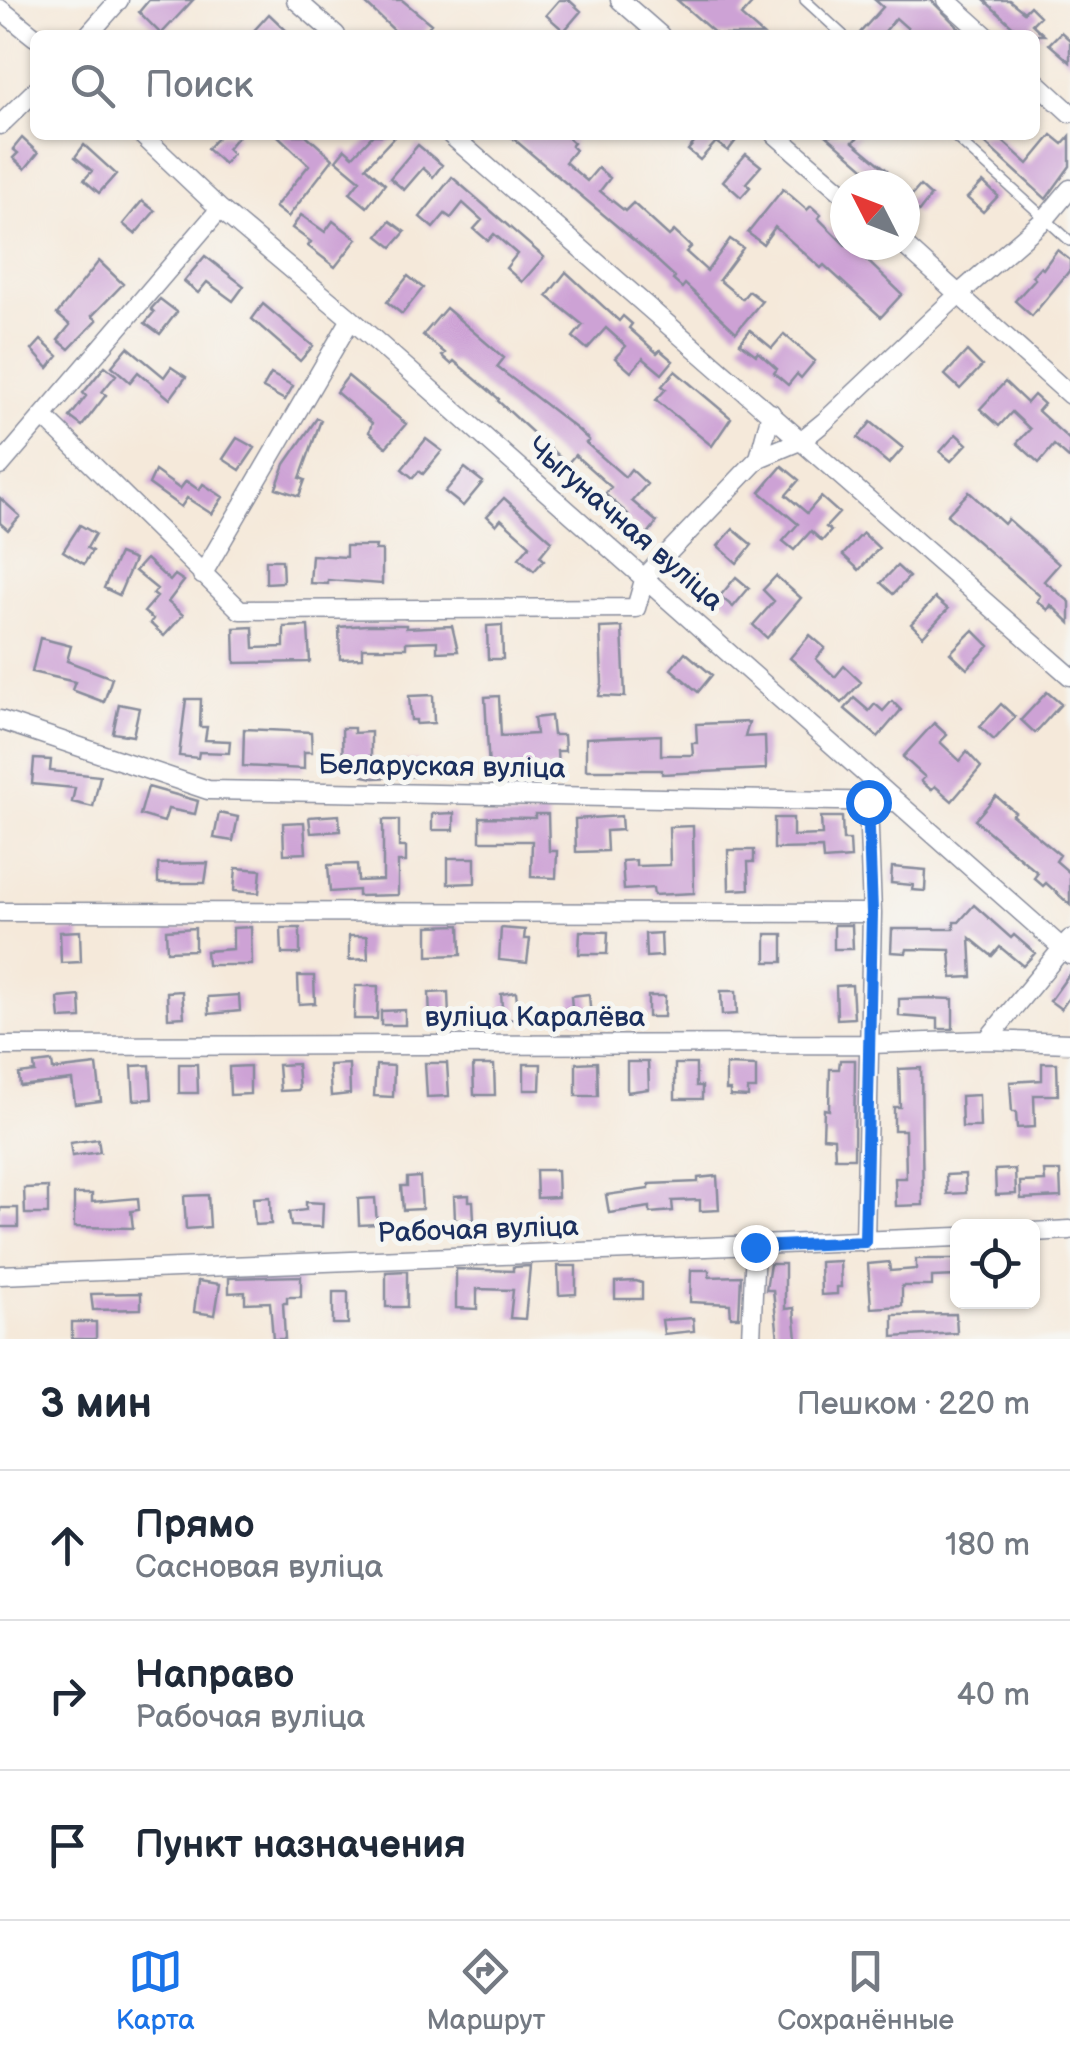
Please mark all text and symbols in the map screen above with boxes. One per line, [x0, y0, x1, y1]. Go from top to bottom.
search box [30, 30, 1040, 140]
icon: search [65, 58, 120, 113]
text: Поиск [145, 63, 253, 108]
north arrow [830, 170, 920, 260]
street label: Чыгуначная вуліца [520, 430, 730, 618]
street label: Беларуская вуліца [318, 748, 566, 786]
route start [846, 780, 892, 826]
street label: вуліца Каралёва [425, 1001, 646, 1034]
street label: Рабочая вуліца [377, 1210, 580, 1250]
map controls [950, 1219, 1040, 1309]
button: locate [950, 1219, 1040, 1309]
route end [733, 1225, 779, 1271]
text: 3 мин [40, 1379, 152, 1430]
text: Пешком · 220 m [797, 1385, 1030, 1424]
text: Прямо [135, 1503, 254, 1548]
icon: ahead [40, 1518, 95, 1573]
text: 180 m [945, 1526, 1030, 1565]
text: Сасновая вуліца [135, 1548, 383, 1587]
text: Направо [135, 1653, 294, 1698]
icon: right [40, 1668, 95, 1723]
text: 40 m [957, 1676, 1030, 1715]
text: Рабочая вуліца [135, 1698, 366, 1737]
icon: arrive [40, 1818, 95, 1873]
text: Пункт назначения [135, 1823, 466, 1868]
tab: Карта [116, 1944, 195, 2037]
tab: Маршрут [426, 1944, 546, 2037]
tab: Сохранённые [777, 1944, 954, 2037]

